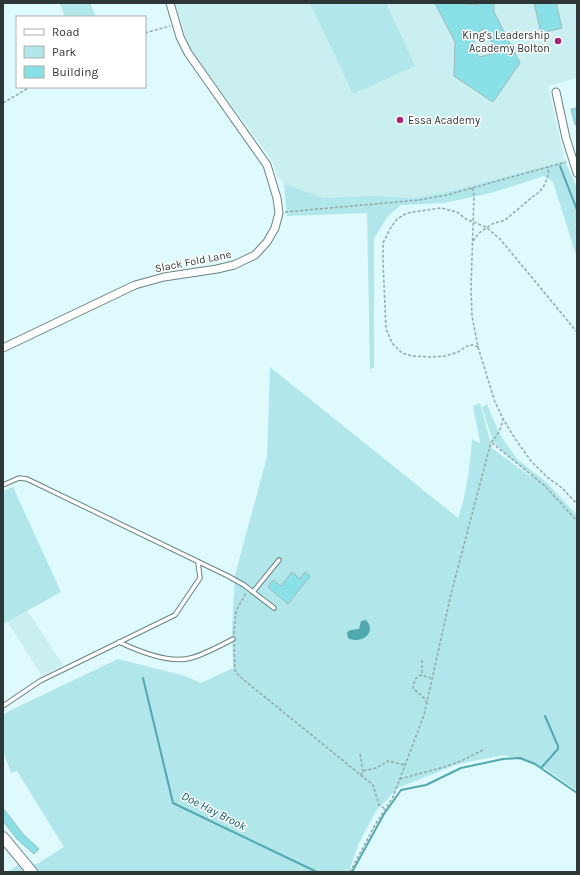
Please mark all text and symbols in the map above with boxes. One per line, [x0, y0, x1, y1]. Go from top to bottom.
legend [16, 16, 146, 88]
text: Road [52, 25, 80, 39]
place label: King's Leadership Academy Bolton [462, 29, 550, 55]
marker: King's Leadership Academy Bolton [553, 36, 563, 46]
text: Park [52, 45, 77, 59]
text: Building [52, 65, 99, 79]
place label: Essa Academy [408, 114, 480, 127]
marker: Essa Academy [395, 115, 405, 125]
street label: Slack Fold Lane [154, 248, 233, 275]
water label: Doe Hay Brook [179, 789, 250, 834]

